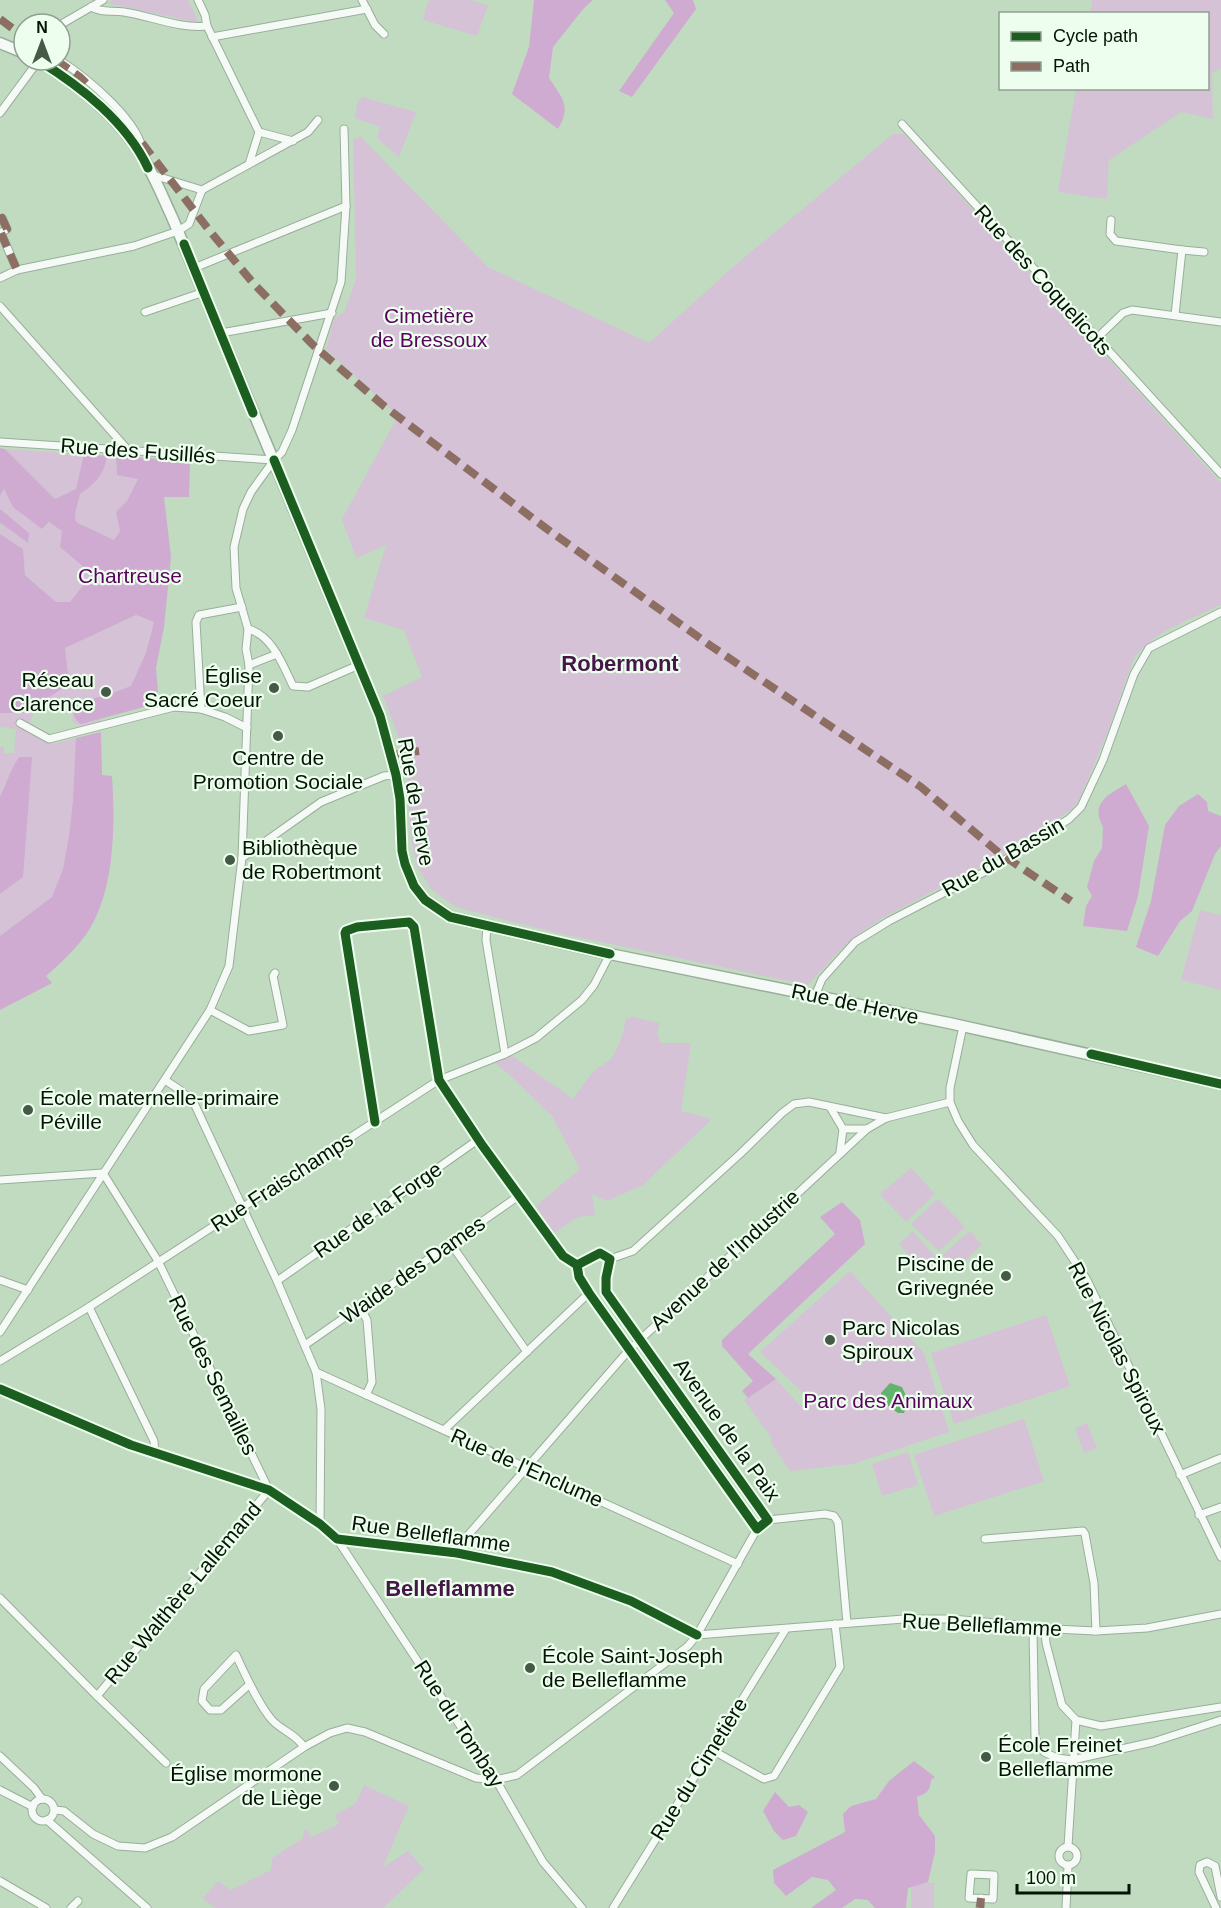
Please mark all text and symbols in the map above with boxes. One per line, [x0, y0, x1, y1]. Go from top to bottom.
north arrow [12, 12, 72, 72]
legend [999, 12, 1209, 90]
text: N [36, 19, 48, 36]
text: Cycle path [1053, 26, 1138, 46]
text: Path [1053, 56, 1090, 76]
street label: Rue des Coquelicots [970, 200, 1117, 359]
park label: Cimetière de Bressoux [371, 304, 488, 351]
street label: Rue des Fusillés [60, 434, 216, 467]
park label: Chartreuse [78, 564, 182, 587]
district label: Robermont [561, 651, 679, 676]
place label: Église Sacré Coeur [144, 664, 262, 711]
place label: Réseau Clarence [10, 668, 94, 715]
marker: Église Sacré Coeur [267, 681, 281, 695]
marker: Réseau Clarence [99, 685, 113, 699]
marker: Centre de Promotion Sociale [271, 729, 285, 743]
street label: Rue de Herve [394, 736, 439, 868]
place label: Centre de Promotion Sociale [193, 746, 363, 793]
street label: Rue du Bassin [938, 812, 1068, 901]
place label: Bibliothèque de Robertmont [242, 836, 381, 883]
marker: Bibliothèque de Robertmont [223, 853, 237, 867]
street label: Rue de Herve [789, 979, 921, 1028]
place label: École maternelle-primaire Péville [40, 1086, 279, 1133]
marker: École maternelle-primaire Péville [21, 1103, 35, 1117]
street label: Rue Fraischamps [206, 1127, 357, 1236]
street label: Rue de la Forge [309, 1157, 446, 1262]
street label: Avenue de l'Industrie [645, 1185, 804, 1335]
street label: Waide des Dames [336, 1211, 489, 1328]
place label: Piscine de Grivegnée [897, 1252, 994, 1299]
street label: Rue Nicolas Spiroux [1064, 1258, 1171, 1438]
marker: Piscine de Grivegnée [999, 1269, 1013, 1283]
street label: Rue des Semailles [165, 1291, 262, 1459]
place label: Parc Nicolas Spiroux [842, 1316, 960, 1363]
marker: Parc Nicolas Spiroux [823, 1333, 837, 1347]
street label: Avenue de la Paix [670, 1354, 786, 1506]
park label: Parc des Animaux [803, 1389, 973, 1412]
street label: Rue de l'Enclume [448, 1424, 607, 1511]
street label: Rue Walthère Lallemand [100, 1497, 265, 1688]
street label: Rue Belleflamme [350, 1511, 512, 1556]
district label: Belleflamme [385, 1576, 515, 1601]
street label: Rue Belleflamme [902, 1609, 1062, 1640]
place label: École Saint-Joseph de Belleflamme [542, 1644, 723, 1691]
street label: Rue du Tombay [410, 1656, 509, 1792]
marker: École Saint-Joseph de Belleflamme [523, 1661, 537, 1675]
street label: Rue du Cimetière [646, 1693, 752, 1844]
place label: École Freinet Belleflamme [998, 1733, 1122, 1780]
marker: École Freinet Belleflamme [979, 1750, 993, 1764]
place label: Église mormone de Liège [170, 1762, 322, 1809]
marker: Église mormone de Liège [327, 1779, 341, 1793]
scale bar [1017, 1857, 1130, 1895]
text: 100 m [1026, 1868, 1076, 1888]

